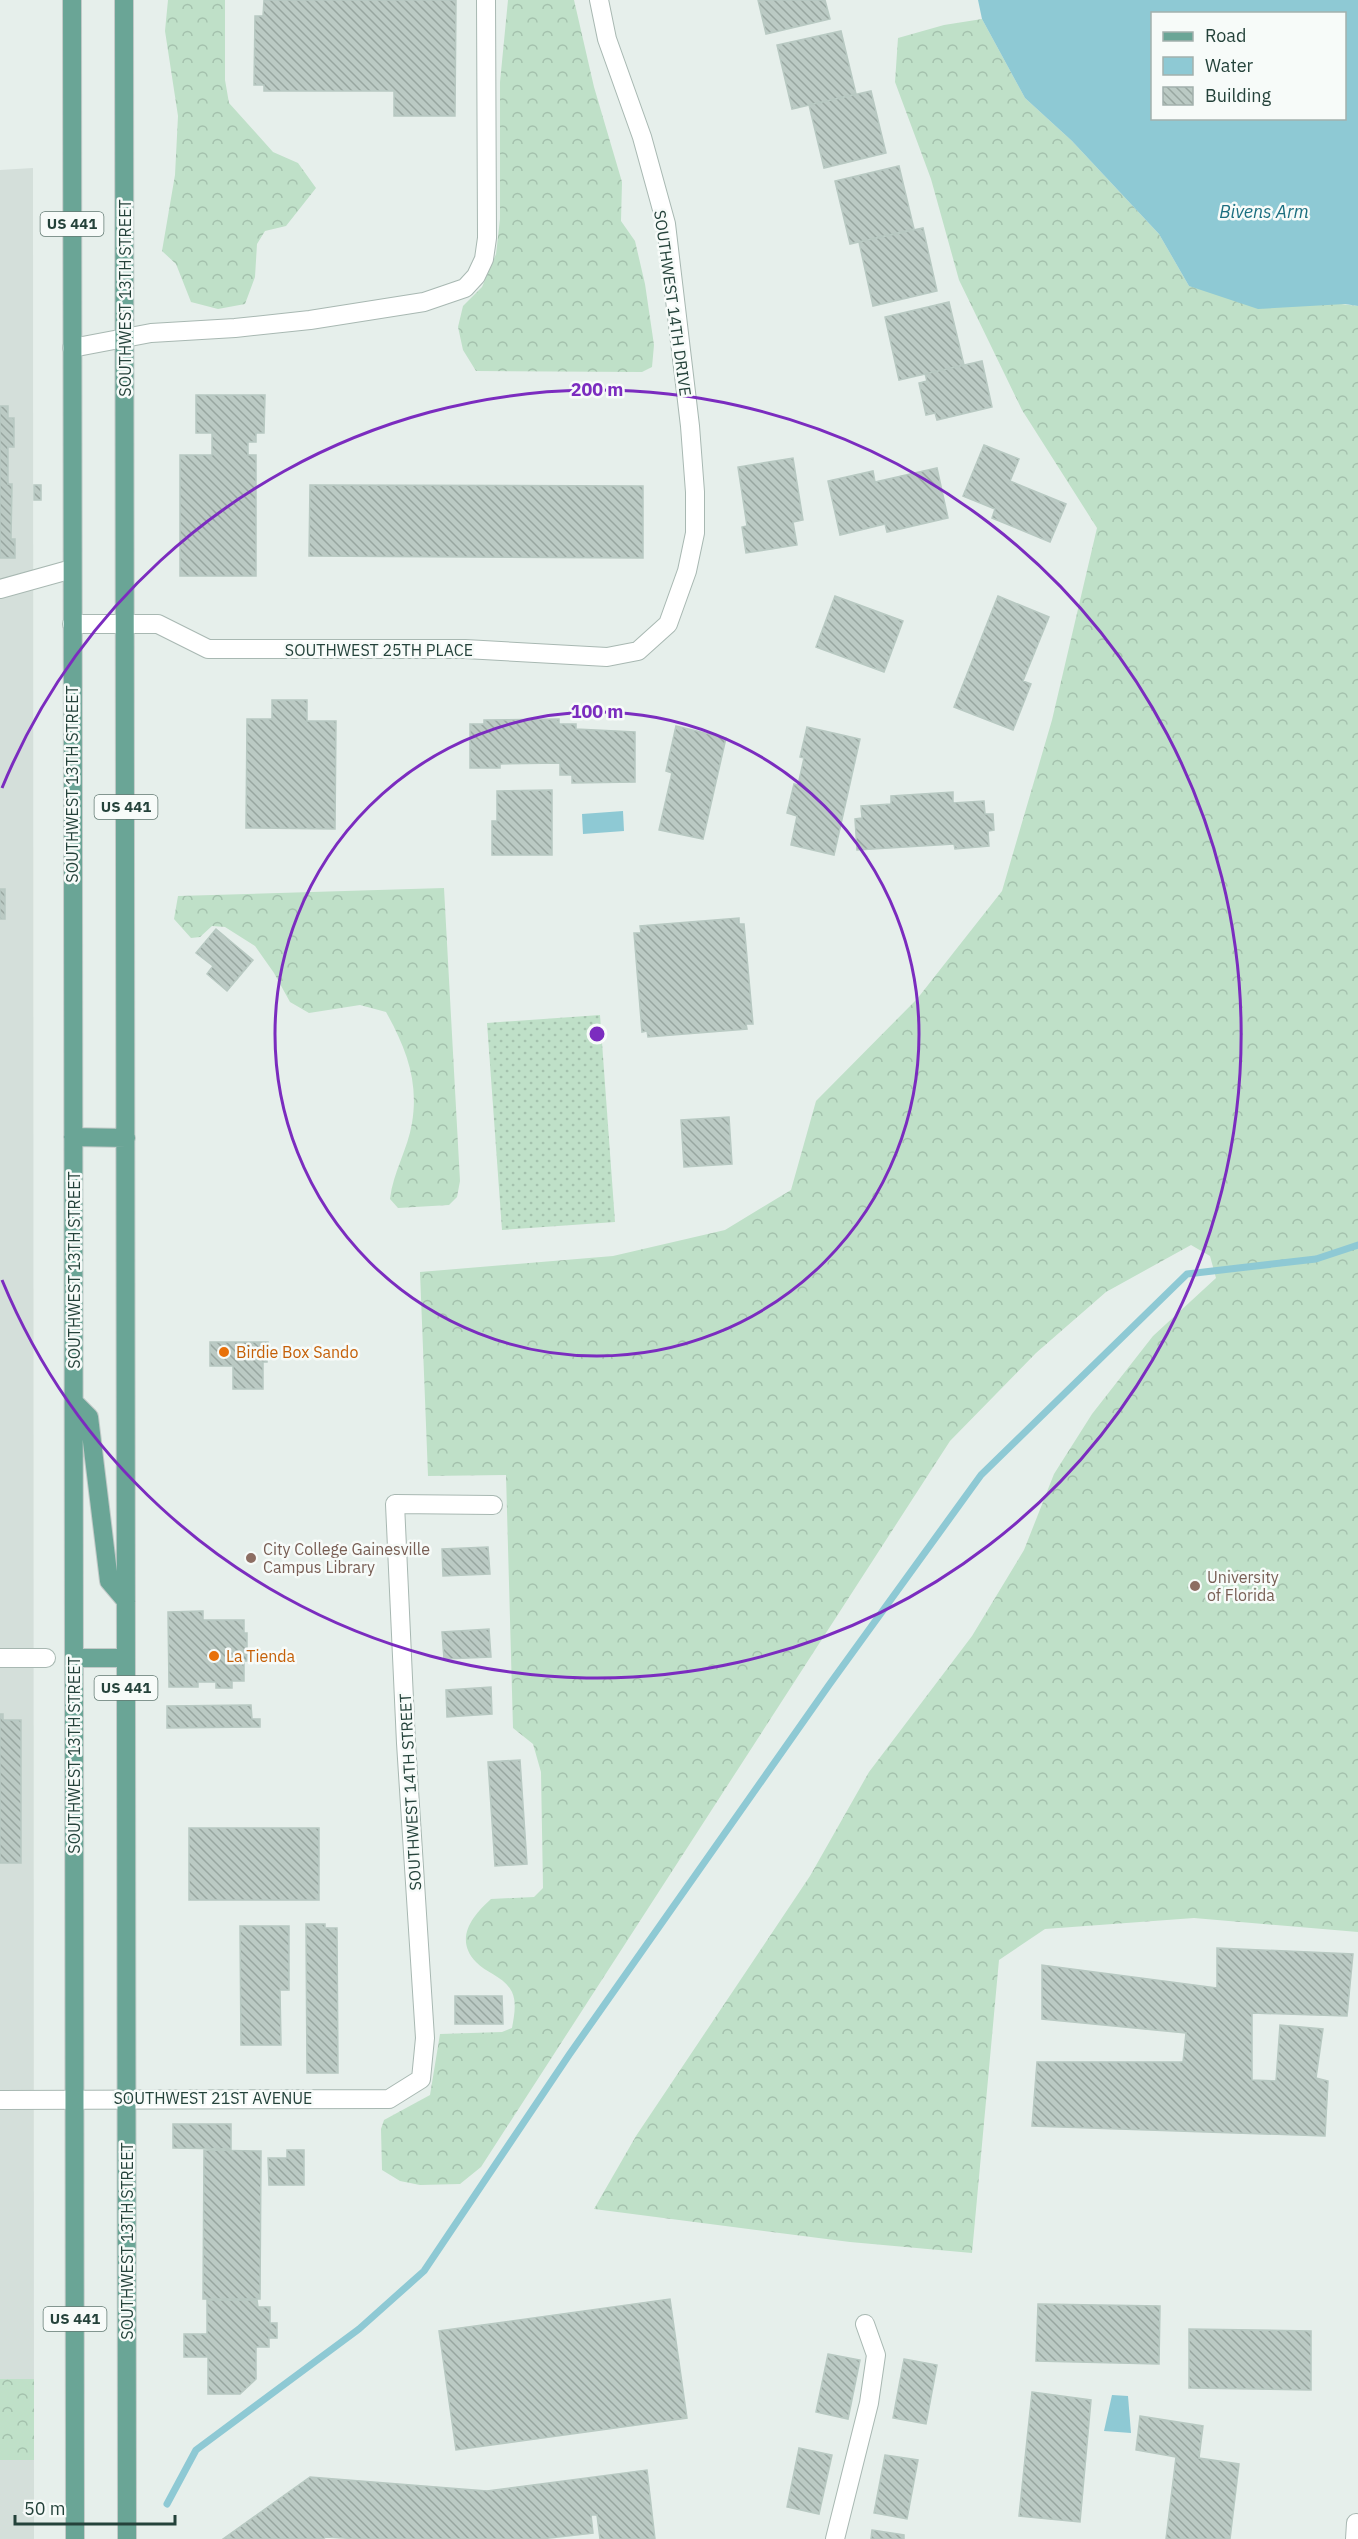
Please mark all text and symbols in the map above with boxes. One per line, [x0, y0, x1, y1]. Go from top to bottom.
legend [1151, 12, 1346, 120]
text: Road [1205, 24, 1246, 47]
text: Water [1205, 54, 1254, 77]
text: Building [1205, 84, 1272, 107]
street label: SOUTHWEST 13TH STREET [115, 199, 135, 397]
water label: Bivens Arm [1219, 200, 1309, 223]
street label: SOUTHWEST 14TH DRIVE [650, 209, 696, 397]
road number: US 441 [40, 212, 104, 236]
text: 200 m [571, 378, 623, 401]
street label: SOUTHWEST 25TH PLACE [285, 640, 473, 660]
street label: SOUTHWEST 13TH STREET [62, 685, 82, 883]
text: 100 m [571, 700, 623, 723]
road number: US 441 [94, 795, 158, 819]
centre of rings [587, 1024, 607, 1044]
street label: SOUTHWEST 13TH STREET [64, 1171, 84, 1369]
place label: Birdie Box Sando [236, 1342, 358, 1362]
marker: Birdie Box Sando [217, 1345, 231, 1359]
place label: City College Gainesville Campus Library [263, 1539, 430, 1577]
marker: City College Gainesville Campus Library [244, 1551, 258, 1565]
place label: University of Florida [1207, 1567, 1279, 1605]
marker: University of Florida [1188, 1579, 1202, 1593]
place label: La Tienda [226, 1646, 296, 1666]
marker: La Tienda [207, 1649, 221, 1663]
street label: SOUTHWEST 13TH STREET [64, 1656, 84, 1854]
road number: US 441 [94, 1676, 158, 1700]
street label: SOUTHWEST 14TH STREET [395, 1693, 425, 1891]
street label: SOUTHWEST 21ST AVENUE [114, 2088, 312, 2108]
street label: SOUTHWEST 13TH STREET [117, 2142, 137, 2340]
road number: US 441 [44, 2307, 106, 2331]
scale bar [15, 2488, 176, 2526]
text: 50 m [24, 2497, 66, 2520]

